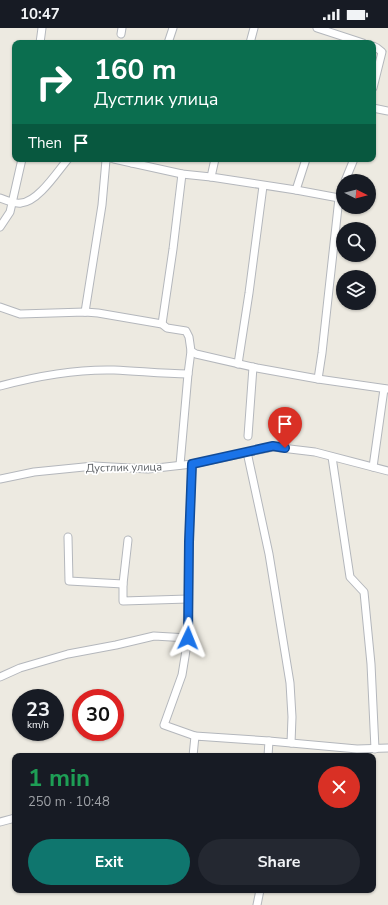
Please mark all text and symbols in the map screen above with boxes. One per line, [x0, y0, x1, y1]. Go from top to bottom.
text: 10:47 [20, 4, 60, 24]
text: 160 m [94, 51, 177, 89]
icon: right [28, 56, 80, 108]
text: Дустлик улица [94, 87, 219, 111]
icon: arrive [70, 132, 92, 154]
text: Then [28, 133, 62, 153]
north arrow [336, 174, 376, 214]
map controls [336, 174, 376, 310]
button: search [336, 222, 376, 262]
button: layers [336, 270, 376, 310]
pin [268, 407, 302, 448]
icon: arrive [274, 413, 296, 435]
street label: Дустлик улица [86, 459, 162, 476]
position arrow [167, 617, 209, 659]
speed limit sign: 30 [72, 689, 124, 741]
text: 23 [26, 696, 50, 723]
text: km/h [27, 718, 49, 732]
text: 1 min [28, 762, 90, 794]
button: close [318, 766, 360, 808]
text: 250 m · 10:48 [28, 793, 110, 811]
button: Exit [28, 839, 190, 885]
button: Share [198, 839, 360, 885]

